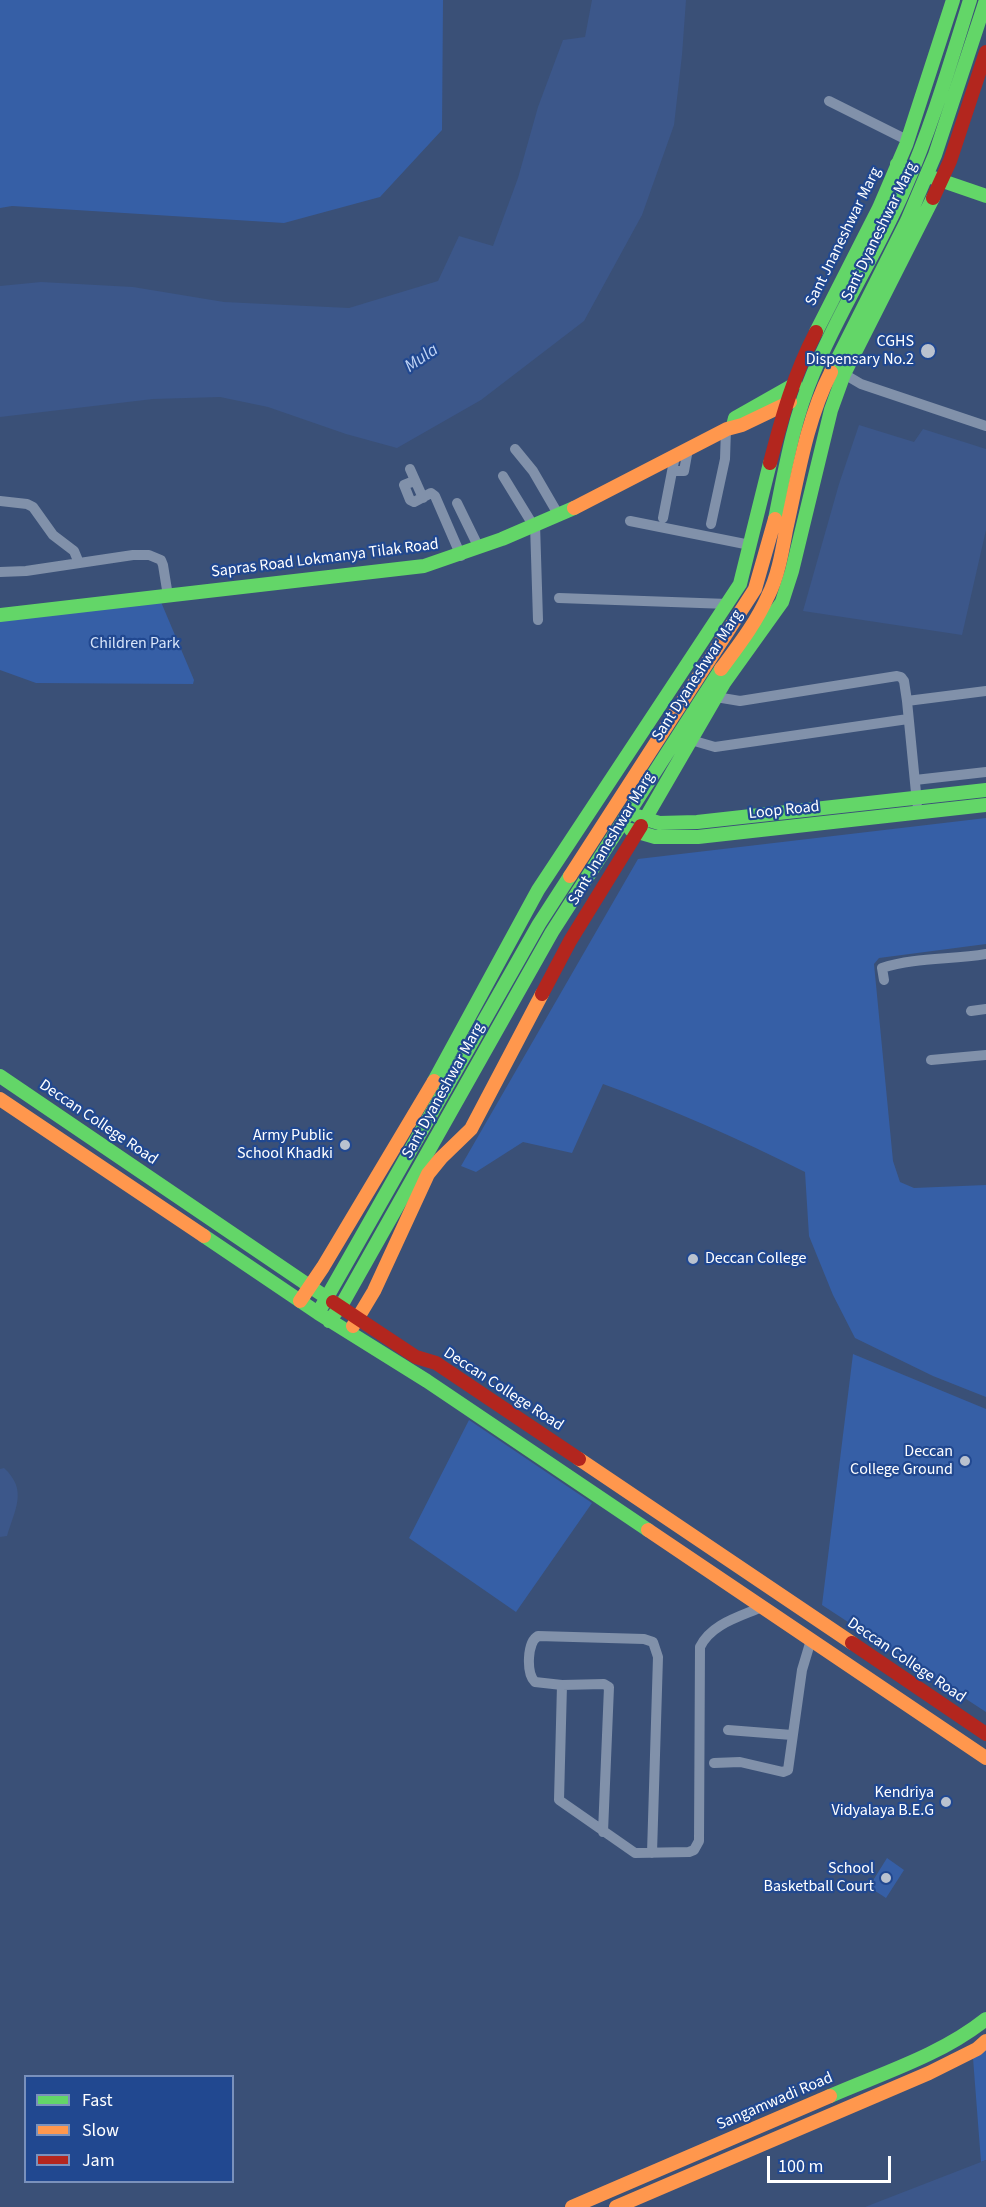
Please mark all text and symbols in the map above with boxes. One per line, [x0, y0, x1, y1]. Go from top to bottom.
street label: Sant Dyaneshwar Marg [838, 159, 922, 305]
street label: Sant Jnaneshwar Marg [802, 165, 886, 309]
place label: CGHS Dispensary No.2 [806, 332, 914, 370]
water label: Mula [401, 340, 443, 378]
marker: CGHS Dispensary No.2 [919, 342, 937, 360]
street label: Sapras Road Lokmanya Tilak Road [210, 536, 440, 582]
street label: Sant Dyaneshwar Marg [648, 607, 748, 745]
park label: Children Park [90, 634, 180, 654]
street label: Sant Jnaneshwar Marg [565, 769, 659, 909]
street label: Loop Road [748, 798, 820, 824]
street label: Sant Dyaneshwar Marg [399, 1020, 489, 1162]
street label: Deccan College Road [35, 1076, 161, 1170]
place label: Army Public School Khadki [237, 1126, 333, 1164]
marker: Army Public School Khadki [338, 1138, 352, 1152]
place label: Deccan College [705, 1249, 806, 1269]
marker: Deccan College [686, 1252, 700, 1266]
street label: Deccan College Road [440, 1344, 566, 1436]
place label: Deccan College Ground [850, 1442, 953, 1480]
marker: Deccan College Ground [958, 1454, 972, 1468]
street label: Deccan College Road [843, 1614, 969, 1708]
place label: Kendriya Vidyalaya B.E.G [831, 1783, 934, 1821]
marker: Kendriya Vidyalaya B.E.G [939, 1795, 953, 1809]
place label: School Basketball Court [763, 1859, 874, 1897]
marker: School Basketball Court [879, 1871, 893, 1885]
street label: Sangamwadi Road [714, 2069, 836, 2135]
legend [24, 2075, 234, 2183]
text: Fast [82, 2088, 113, 2113]
text: Slow [82, 2118, 119, 2143]
scale bar [770, 2144, 894, 2182]
text: Jam [82, 2148, 115, 2173]
text: 100 m [778, 2154, 823, 2179]

